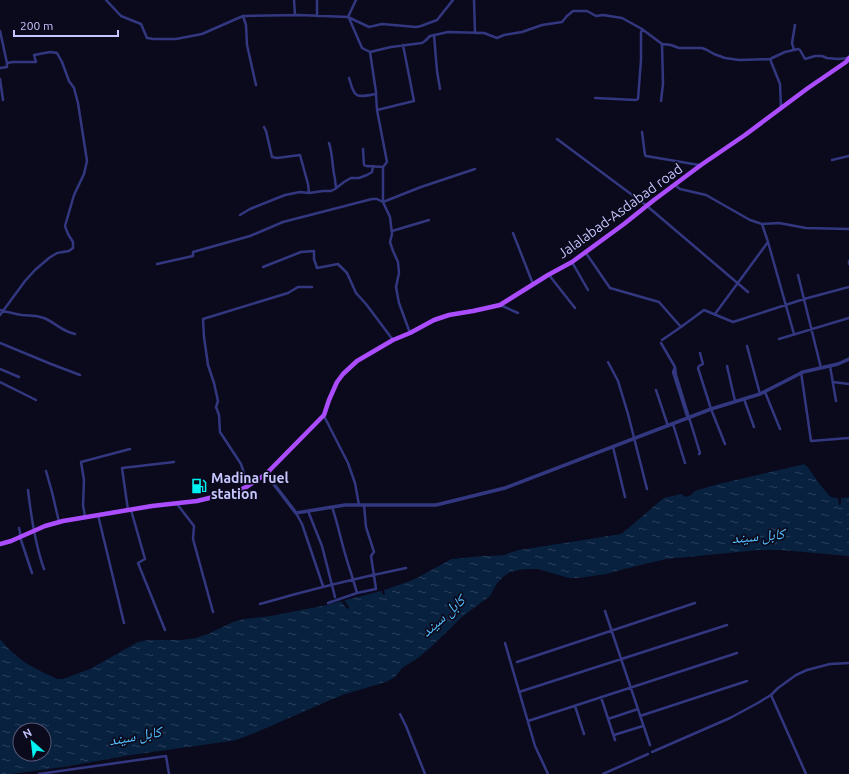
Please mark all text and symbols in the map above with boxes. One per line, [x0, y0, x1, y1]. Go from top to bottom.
scale bar [14, 12, 118, 38]
text: 200 m [20, 19, 53, 32]
street label: Jalalabad-Asdabad road [555, 160, 685, 262]
place label: Madina fuel station [211, 470, 289, 502]
fuel station icon: Madina fuel station [190, 477, 208, 495]
water label: کابل سيند [731, 524, 788, 547]
water label: کابل سيند [417, 590, 471, 641]
north arrow [12, 722, 52, 762]
water label: کابل سيند [107, 722, 166, 749]
text: N [21, 726, 34, 740]

